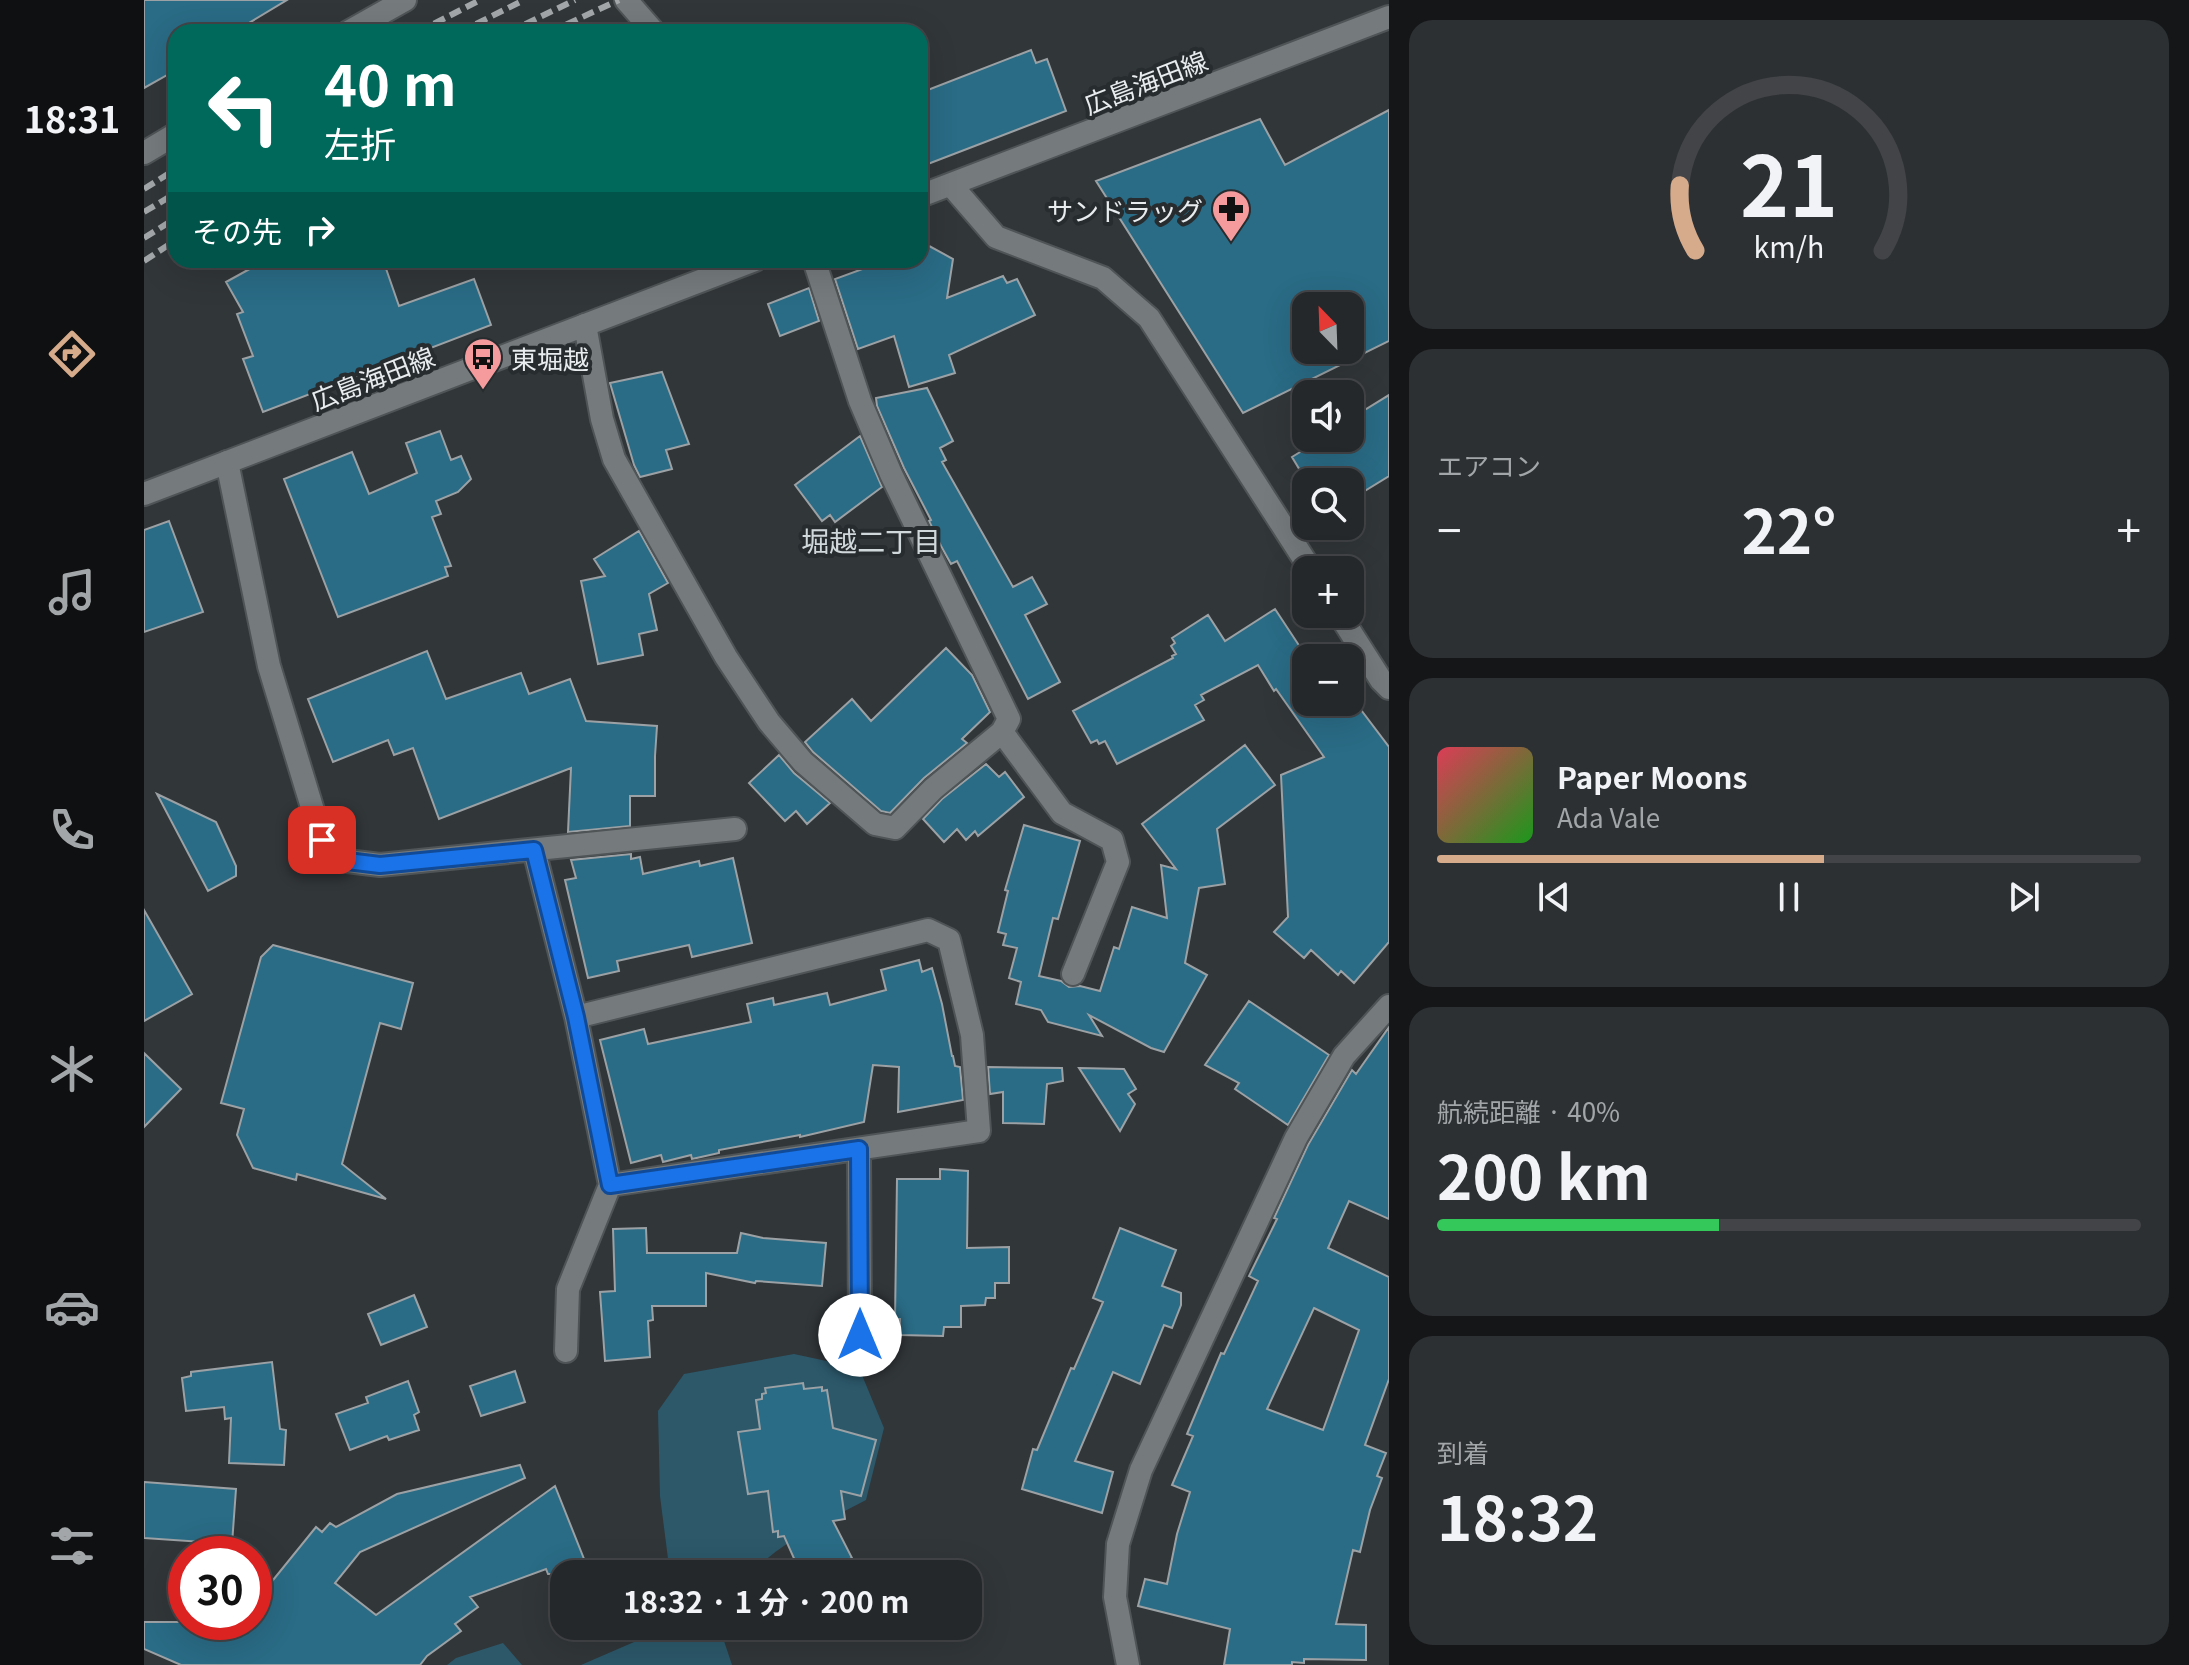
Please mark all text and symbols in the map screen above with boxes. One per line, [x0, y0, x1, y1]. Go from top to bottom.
street label: 広島海田線 [1078, 40, 1212, 122]
text: 40 m [324, 41, 457, 122]
icon: left [192, 56, 296, 160]
text: 18:31 [24, 91, 120, 143]
text: 左折 [324, 116, 396, 168]
text: 21 [1740, 119, 1838, 240]
pharmacy icon: サンドラッグ [1210, 188, 1252, 243]
place label: サンドラッグ [1047, 191, 1203, 228]
text: その先 [192, 208, 282, 252]
icon: right [298, 208, 342, 252]
text: km/h [1754, 225, 1824, 266]
north arrow [1292, 292, 1364, 364]
map controls [1292, 292, 1364, 716]
icon: directions [44, 326, 100, 382]
street label: 広島海田線 [305, 336, 439, 418]
bus stop icon: 東堀越 [462, 336, 504, 391]
place label: 東堀越 [511, 339, 589, 376]
button: sound [1292, 380, 1364, 452]
text: エアコン [1437, 446, 1541, 483]
button: search [1292, 468, 1364, 540]
text: 22° [1741, 484, 1837, 571]
text: − [1437, 496, 1461, 560]
text: + [2117, 496, 2141, 560]
district label: 堀越二丁目 [801, 520, 941, 560]
button: + [1292, 556, 1364, 628]
icon: music [44, 564, 100, 620]
button: − [1292, 644, 1364, 716]
text: Paper Moons [1557, 754, 1747, 798]
text: Ada Vale [1557, 798, 1660, 835]
icon: phone [44, 802, 100, 858]
pin [288, 806, 356, 874]
icon: arrive [300, 818, 344, 862]
icon: previous [1532, 875, 1576, 919]
icon: pause [1767, 875, 1811, 919]
icon: next [2002, 875, 2046, 919]
icon: climate [44, 1041, 100, 1097]
text: 航続距離 · 40% [1437, 1092, 1620, 1129]
text: 200 km [1437, 1130, 1651, 1217]
icon: car [44, 1279, 100, 1335]
position arrow [818, 1293, 902, 1377]
text: 到着 [1437, 1433, 1489, 1470]
text: 18:32 [1437, 1471, 1598, 1558]
icon: filters [44, 1518, 100, 1574]
speed limit sign: 30 [168, 1536, 272, 1640]
text: 18:32 · 1 分 · 200 m [623, 1578, 909, 1622]

